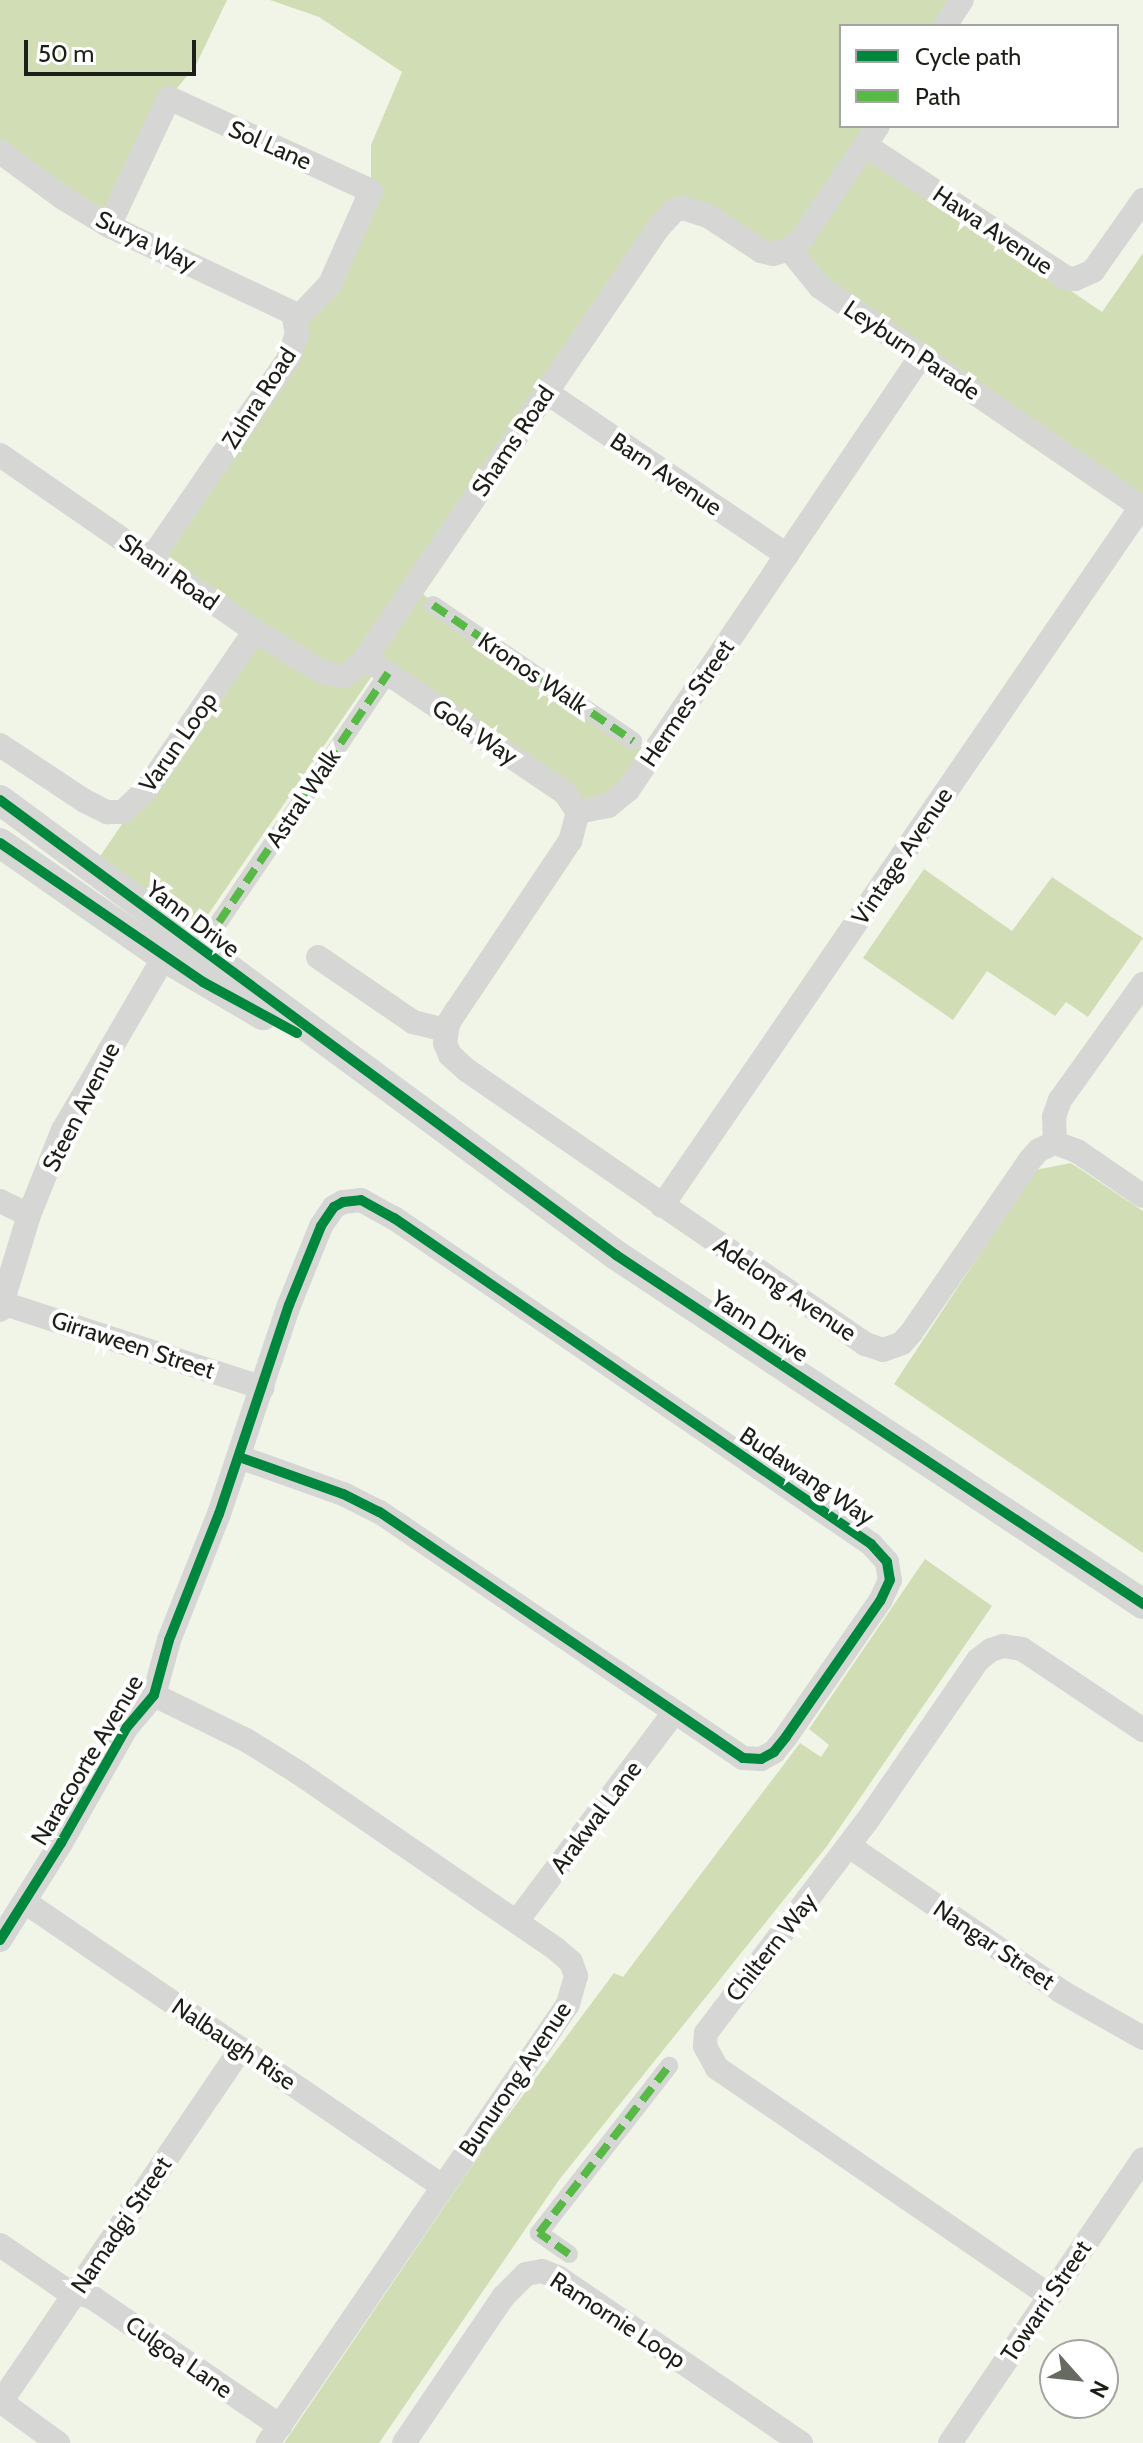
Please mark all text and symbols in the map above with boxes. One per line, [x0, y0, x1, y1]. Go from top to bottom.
scale bar [28, 24, 200, 74]
legend [839, 24, 1119, 128]
text: 50 m [38, 39, 94, 68]
text: Cycle path [915, 42, 1021, 71]
text: Path [915, 82, 961, 111]
street label: Sol Lane [224, 114, 316, 176]
street label: Hawa Avenue [928, 179, 1058, 281]
street label: Surya Way [91, 204, 201, 278]
street label: Leyburn Parade [839, 294, 985, 406]
street label: Zuhra Road [216, 342, 302, 454]
street label: Shams Road [466, 380, 560, 502]
street label: Barn Avenue [605, 426, 727, 522]
street label: Shani Road [114, 527, 224, 617]
street label: Kronos Walk [473, 626, 593, 720]
street label: Hermes Street [634, 634, 740, 772]
street label: Varun Loop [133, 686, 223, 798]
street label: Gola Way [427, 693, 523, 771]
street label: Astral Walk [260, 743, 346, 853]
street label: Vintage Avenue [846, 782, 958, 930]
street label: Yann Drive [141, 875, 245, 963]
street label: Steen Avenue [36, 1038, 126, 1176]
street label: Adelong Avenue [708, 1231, 862, 1347]
street label: Yann Drive [706, 1284, 814, 1368]
street label: Girraween Street [48, 1305, 218, 1385]
street label: Budawang Way [734, 1420, 880, 1532]
street label: Naracoorte Avenue [25, 1670, 149, 1850]
street label: Arakwal Lane [544, 1755, 648, 1879]
street label: Chiltern Way [720, 1887, 822, 2007]
street label: Nangar Street [928, 1894, 1060, 1996]
street label: Nalbaugh Rise [167, 1992, 301, 2096]
street label: Bunurong Avenue [453, 1996, 577, 2162]
street label: Namadgi Street [65, 2151, 177, 2299]
street label: Towarri Street [995, 2235, 1097, 2367]
street label: Ramornie Loop [545, 2266, 691, 2374]
street label: Culgoa Lane [120, 2310, 238, 2404]
north arrow [1039, 2339, 1119, 2419]
text: N [1083, 2376, 1115, 2402]

